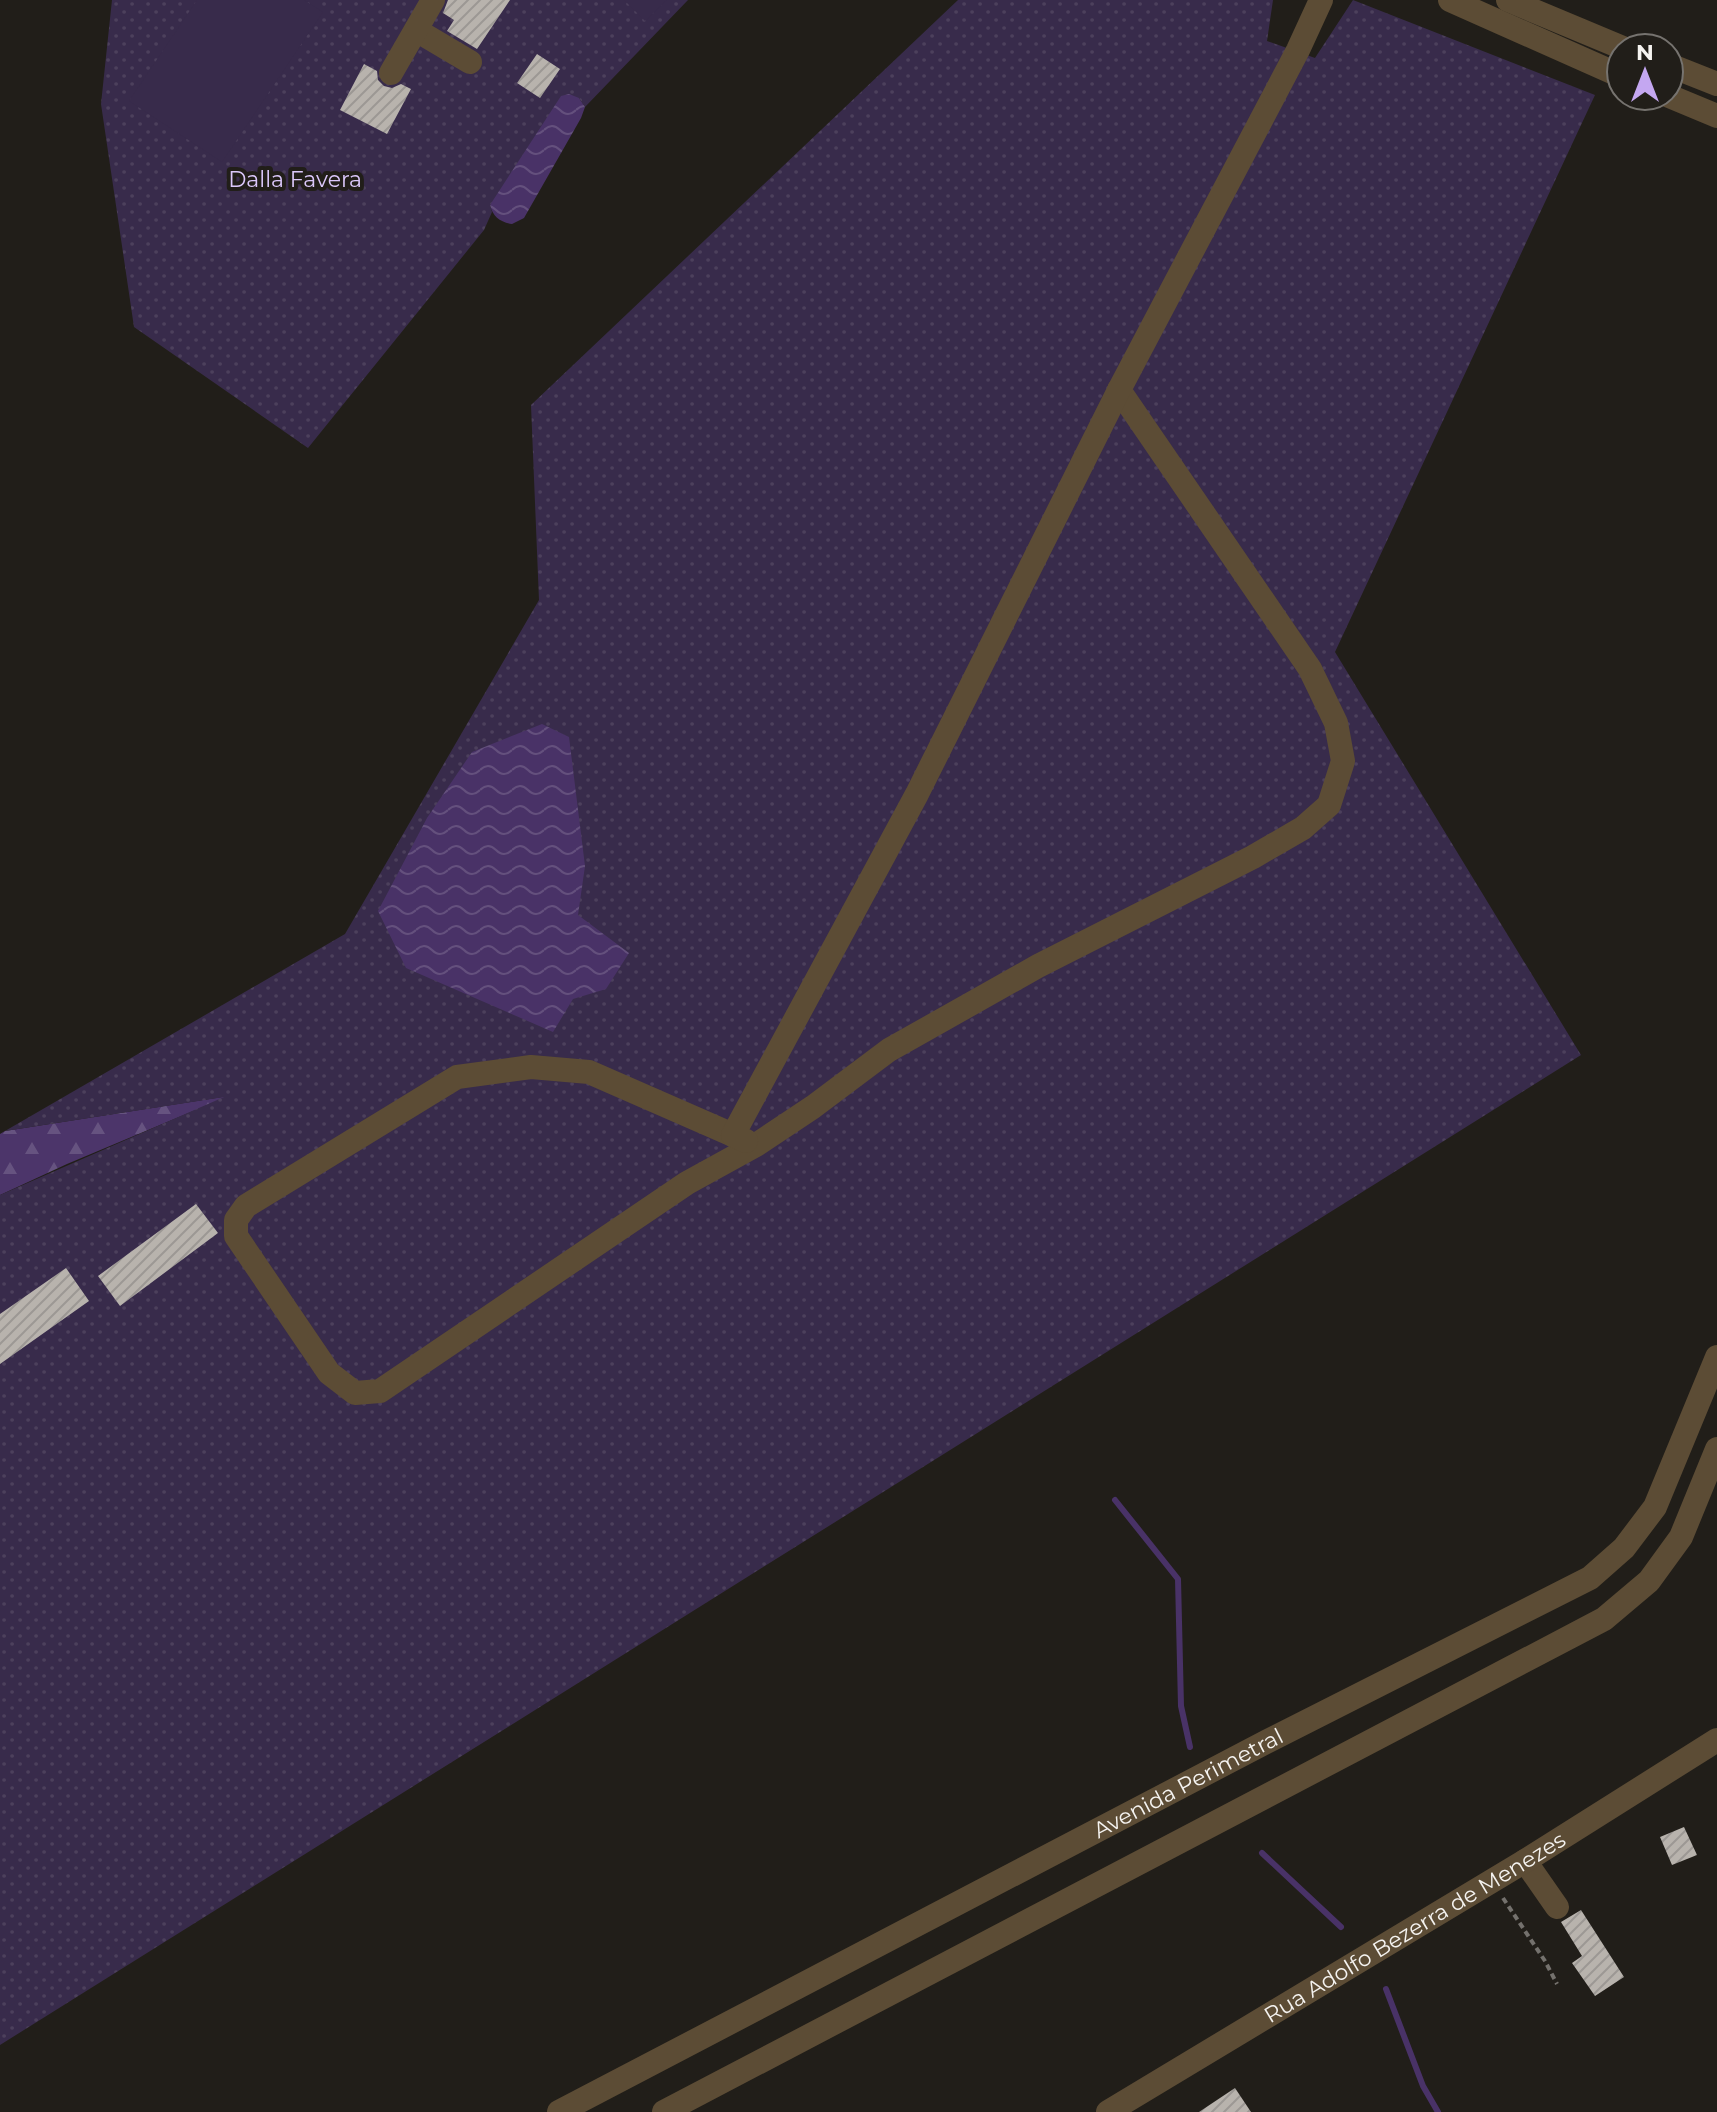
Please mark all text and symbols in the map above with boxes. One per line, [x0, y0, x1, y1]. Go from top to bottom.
north arrow [1605, 32, 1685, 112]
text: N [1636, 39, 1654, 66]
park label: Dalla Favera [228, 166, 362, 193]
street label: Avenida Perimetral [1089, 1723, 1288, 1844]
street label: Rua Adolfo Bezerra de Menezes [1259, 1826, 1571, 2029]

